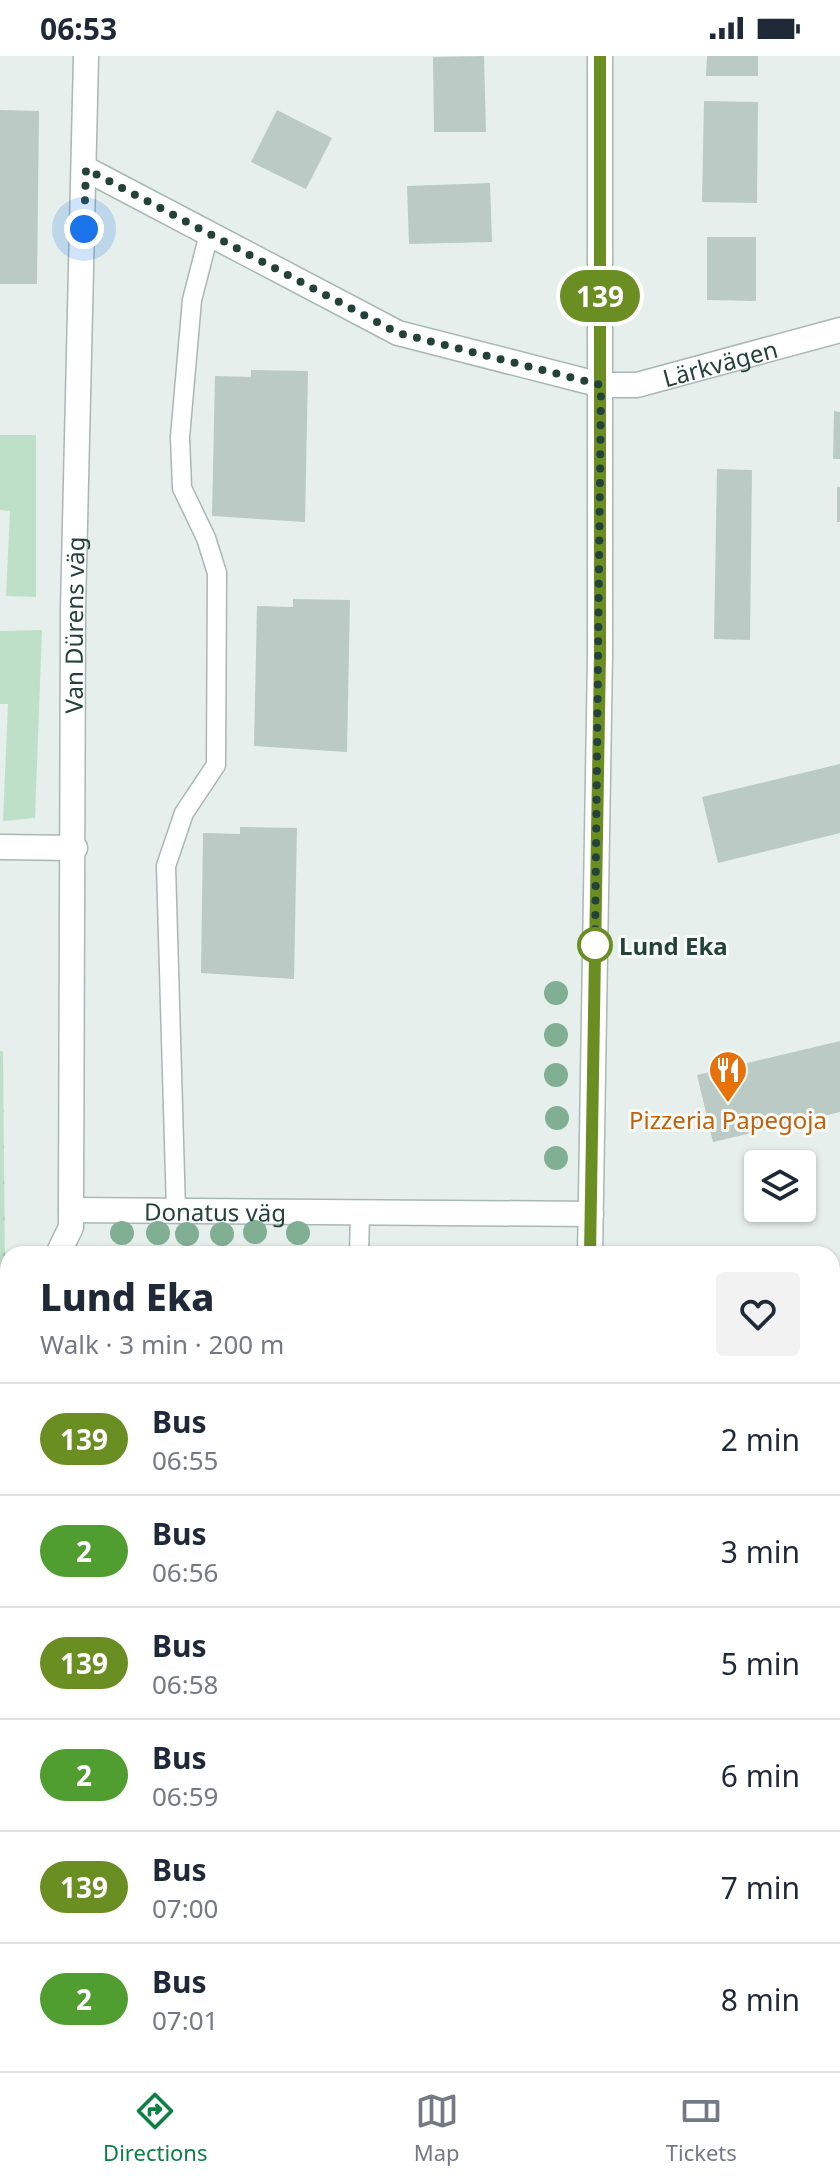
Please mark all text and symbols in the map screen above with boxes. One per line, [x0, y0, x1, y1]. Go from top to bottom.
text: 06:53 [40, 8, 117, 49]
your location [64, 209, 104, 249]
line badge: 139 [554, 270, 646, 322]
text: 139 [576, 277, 624, 315]
street label: Lärkvägen [659, 331, 781, 394]
street label: Van Dürens väg [56, 536, 91, 713]
marker: Lund Eka [578, 928, 612, 962]
place label: Lund Eka [619, 929, 728, 962]
restaurant icon: Pizzeria Papegoja [707, 1049, 749, 1104]
place label: Pizzeria Papegoja [629, 1103, 827, 1136]
map controls [744, 1150, 816, 1222]
button: layers [744, 1150, 816, 1222]
street label: Donatus väg [144, 1194, 286, 1228]
text: Lund Eka [40, 1270, 214, 1322]
button: heart [716, 1272, 800, 1356]
text: Walk · 3 min · 200 m [40, 1326, 284, 1362]
text: Bus [152, 1401, 207, 1442]
text: 2 min [721, 1419, 800, 1460]
text: 139 [60, 1420, 108, 1458]
text: 06:55 [152, 1442, 218, 1478]
text: Bus [152, 1513, 207, 1554]
text: 3 min [721, 1531, 800, 1572]
text: 2 [76, 1532, 92, 1570]
text: 06:56 [152, 1554, 218, 1590]
text: Bus [152, 1625, 207, 1666]
text: 5 min [721, 1643, 800, 1684]
text: 139 [60, 1644, 108, 1682]
text: 06:58 [152, 1666, 218, 1702]
text: Bus [152, 1737, 207, 1778]
text: 6 min [721, 1755, 800, 1796]
text: 2 [76, 1756, 92, 1794]
text: 06:59 [152, 1778, 218, 1814]
text: Bus [152, 1849, 207, 1890]
text: 7 min [721, 1867, 800, 1908]
text: 139 [60, 1868, 108, 1906]
text: 07:00 [152, 1890, 218, 1926]
text: Bus [152, 1961, 207, 2002]
text: 8 min [721, 1979, 800, 2020]
text: 2 [76, 1980, 92, 2018]
text: 07:01 [152, 2002, 218, 2038]
tab: Directions [103, 2089, 208, 2167]
tab: Map [414, 2089, 460, 2167]
tab: Tickets [666, 2089, 737, 2167]

